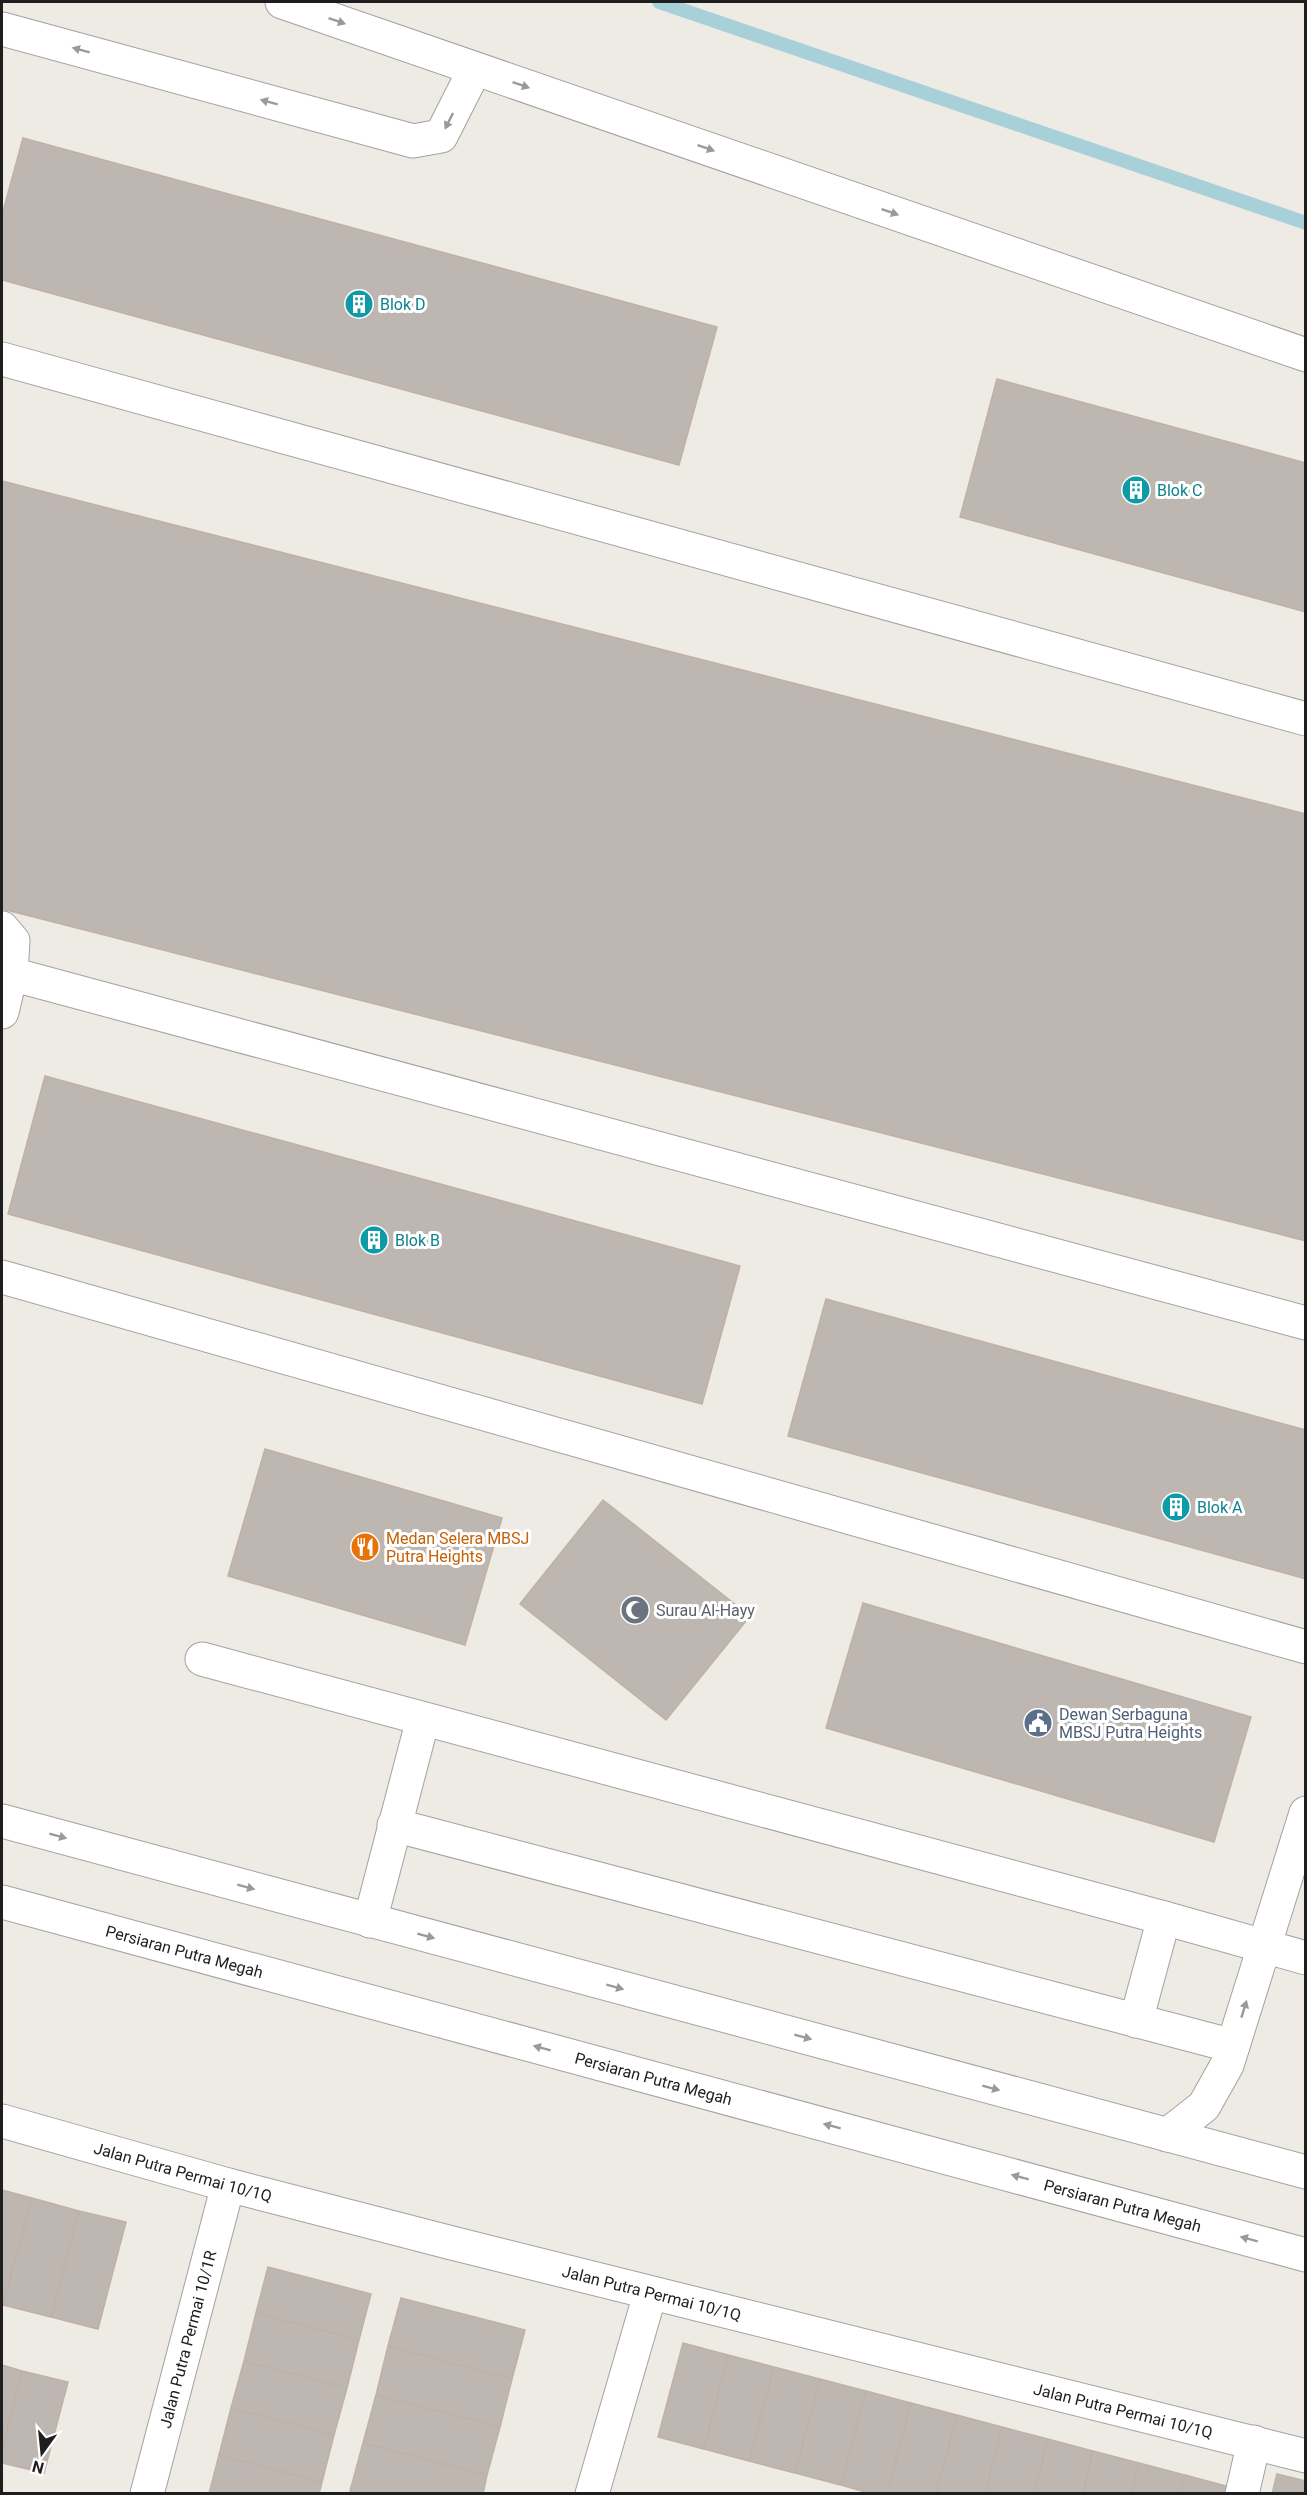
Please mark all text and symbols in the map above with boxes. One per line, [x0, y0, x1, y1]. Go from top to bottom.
one-way arrow [328, 16, 346, 26]
one-way arrow [72, 45, 90, 55]
one-way arrow [512, 80, 530, 90]
one-way arrow [260, 96, 278, 106]
one-way arrow [444, 113, 454, 130]
one-way arrow [697, 144, 715, 153]
one-way arrow [881, 207, 899, 217]
building icon: Blok D [343, 288, 375, 320]
place label: Blok D [380, 295, 426, 314]
building icon: Blok C [1120, 474, 1152, 506]
place label: Blok C [1157, 481, 1202, 500]
building icon: Blok B [358, 1224, 390, 1256]
place label: Blok B [395, 1231, 440, 1250]
building icon: Blok A [1160, 1491, 1192, 1523]
place label: Blok A [1197, 1498, 1243, 1517]
place label: Medan Selera MBSJ Putra Heights [386, 1529, 529, 1566]
restaurant icon: Medan Selera MBSJ Putra Heights [349, 1531, 381, 1563]
mosque icon: Surau Al-Hayy [619, 1594, 651, 1626]
place label: Surau Al-Hayy [656, 1601, 755, 1620]
place label: Dewan Serbaguna MBSJ Putra Heights [1059, 1705, 1202, 1742]
public building icon: Dewan Serbaguna MBSJ Putra Heights [1022, 1707, 1054, 1739]
one-way arrow [49, 1832, 67, 1841]
one-way arrow [237, 1883, 255, 1892]
street label: Persiaran Putra Megah [103, 1921, 265, 1982]
one-way arrow [418, 1932, 436, 1941]
one-way arrow [606, 1983, 624, 1992]
one-way arrow [1240, 2000, 1249, 2018]
one-way arrow [794, 2033, 812, 2043]
one-way arrow [533, 2043, 551, 2052]
street label: Persiaran Putra Megah [573, 2048, 734, 2109]
one-way arrow [983, 2084, 1001, 2093]
one-way arrow [823, 2121, 841, 2131]
street label: Jalan Putra Permai 10/1Q [92, 2138, 274, 2206]
one-way arrow [1011, 2172, 1029, 2182]
street label: Persiaran Putra Megah [1042, 2175, 1203, 2236]
one-way arrow [1240, 2234, 1258, 2243]
street label: Jalan Putra Permai 10/1R [156, 2248, 220, 2430]
street label: Jalan Putra Permai 10/1Q [560, 2262, 743, 2325]
street label: Jalan Putra Permai 10/1Q [1031, 2379, 1215, 2442]
north arrow [12, 2423, 72, 2483]
text: N [30, 2456, 46, 2478]

